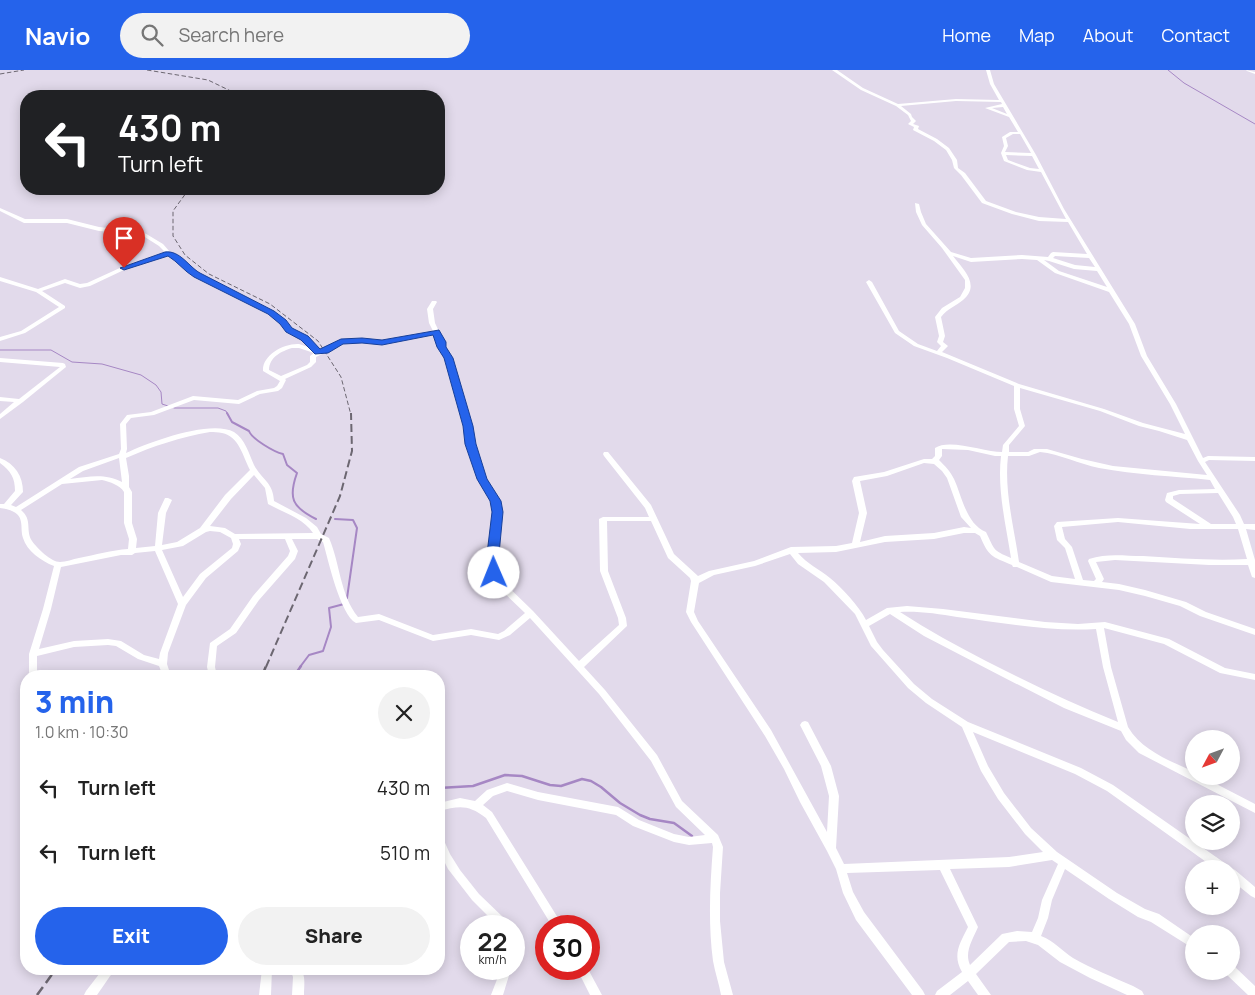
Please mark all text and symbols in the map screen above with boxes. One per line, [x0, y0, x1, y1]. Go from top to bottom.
search box [120, 13, 470, 58]
text: Navio [25, 19, 90, 52]
icon: search [138, 21, 166, 49]
text: Search here [178, 22, 284, 48]
text: Home [942, 23, 991, 47]
text: Map [1019, 23, 1055, 47]
text: About [1083, 23, 1133, 47]
text: Contact [1161, 23, 1230, 47]
text: 430 m [118, 104, 221, 152]
icon: left [35, 110, 100, 175]
text: Turn left [118, 149, 203, 179]
pin [103, 217, 145, 268]
icon: arrive [110, 224, 138, 252]
position arrow [467, 546, 519, 598]
text: 3 min [35, 681, 114, 722]
button: close [378, 687, 430, 739]
text: 1.0 km · 10:30 [35, 721, 129, 743]
north arrow [1185, 730, 1240, 785]
map controls [1185, 730, 1240, 980]
icon: left [35, 774, 63, 802]
text: Turn left [78, 775, 156, 801]
text: 430 m [377, 775, 430, 801]
button: layers [1185, 795, 1240, 850]
icon: left [35, 839, 63, 867]
text: Turn left [78, 840, 156, 866]
text: 510 m [380, 840, 430, 866]
button: + [1185, 860, 1240, 915]
button: Exit [35, 907, 228, 965]
button: Share [238, 907, 430, 965]
speed limit sign: 30 [535, 915, 600, 980]
text: 22 [478, 924, 507, 959]
button: − [1185, 925, 1240, 980]
text: km/h [479, 951, 506, 968]

